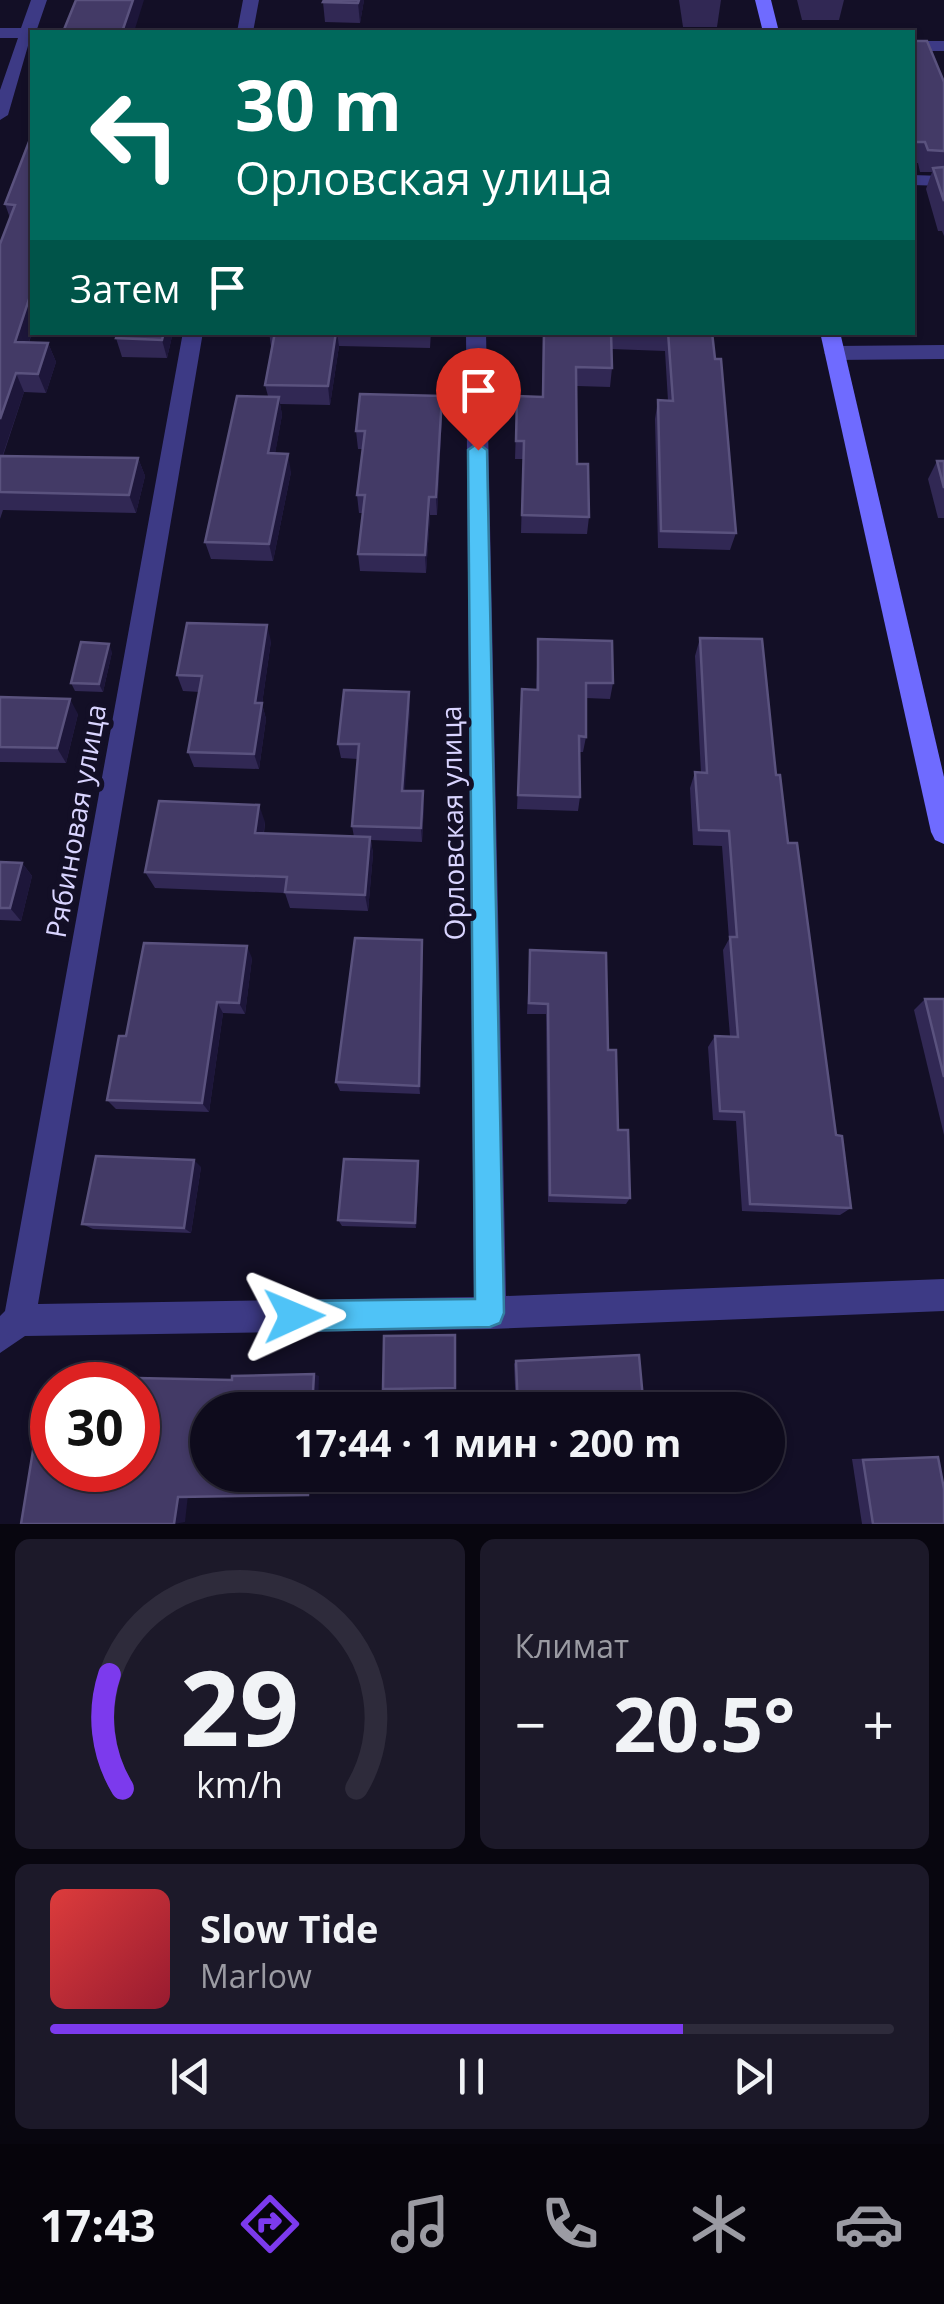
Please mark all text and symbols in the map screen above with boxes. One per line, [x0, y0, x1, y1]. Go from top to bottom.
text: 30 m [235, 56, 402, 152]
icon: left [70, 70, 200, 200]
text: Орловская улица [235, 147, 613, 208]
icon: arrive [200, 260, 255, 315]
text: Затем [70, 262, 180, 314]
pin [436, 348, 521, 451]
icon: arrive [451, 363, 506, 418]
street label: Рябиновая улица [36, 701, 114, 941]
street label: Орловская улица [431, 705, 473, 941]
position arrow [242, 1264, 346, 1368]
speed limit sign: 30 [30, 1362, 160, 1492]
text: 17:44 · 1 мин · 200 m [294, 1416, 681, 1468]
text: Климат [515, 1624, 629, 1667]
text: 29 [180, 1635, 299, 1776]
text: 20.5° [613, 1672, 795, 1774]
text: − [515, 1686, 546, 1761]
text: + [863, 1686, 894, 1761]
text: km/h [196, 1760, 283, 1808]
text: Slow Tide [200, 1902, 379, 1954]
text: Marlow [200, 1954, 312, 1997]
icon: previous [163, 2049, 218, 2104]
icon: pause [444, 2049, 499, 2104]
icon: next [726, 2049, 781, 2104]
icon: directions [235, 2189, 305, 2259]
icon: music [385, 2189, 455, 2259]
icon: phone [535, 2189, 605, 2259]
icon: climate [684, 2189, 754, 2259]
icon: car [834, 2189, 904, 2259]
text: 17:43 [40, 2194, 156, 2255]

